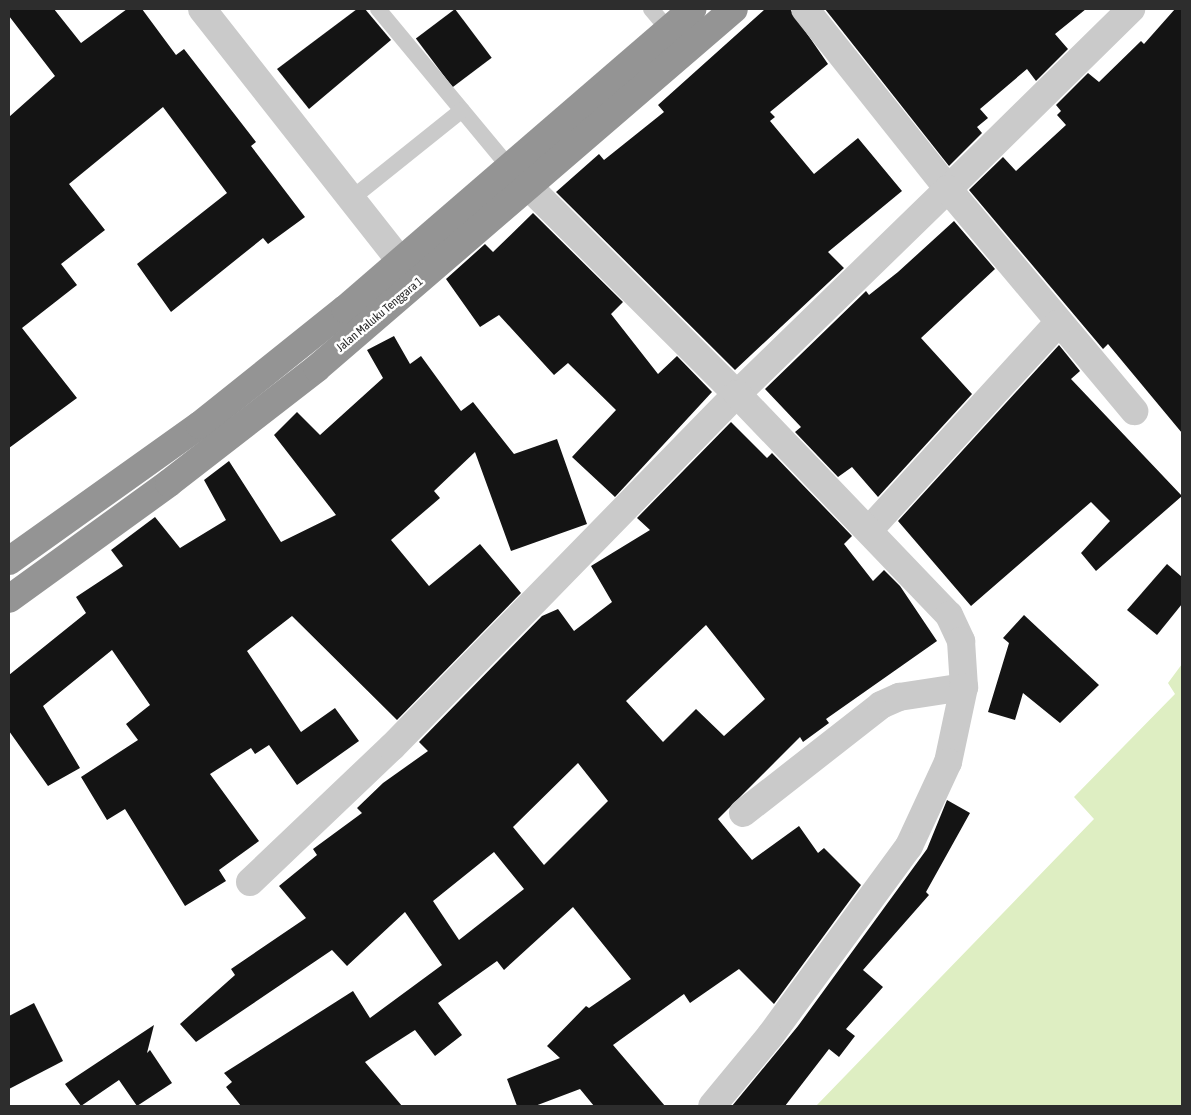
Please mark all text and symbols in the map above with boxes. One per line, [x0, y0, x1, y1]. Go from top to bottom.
street label: Jalan Maluku Tenggara 1 [334, 275, 426, 355]

